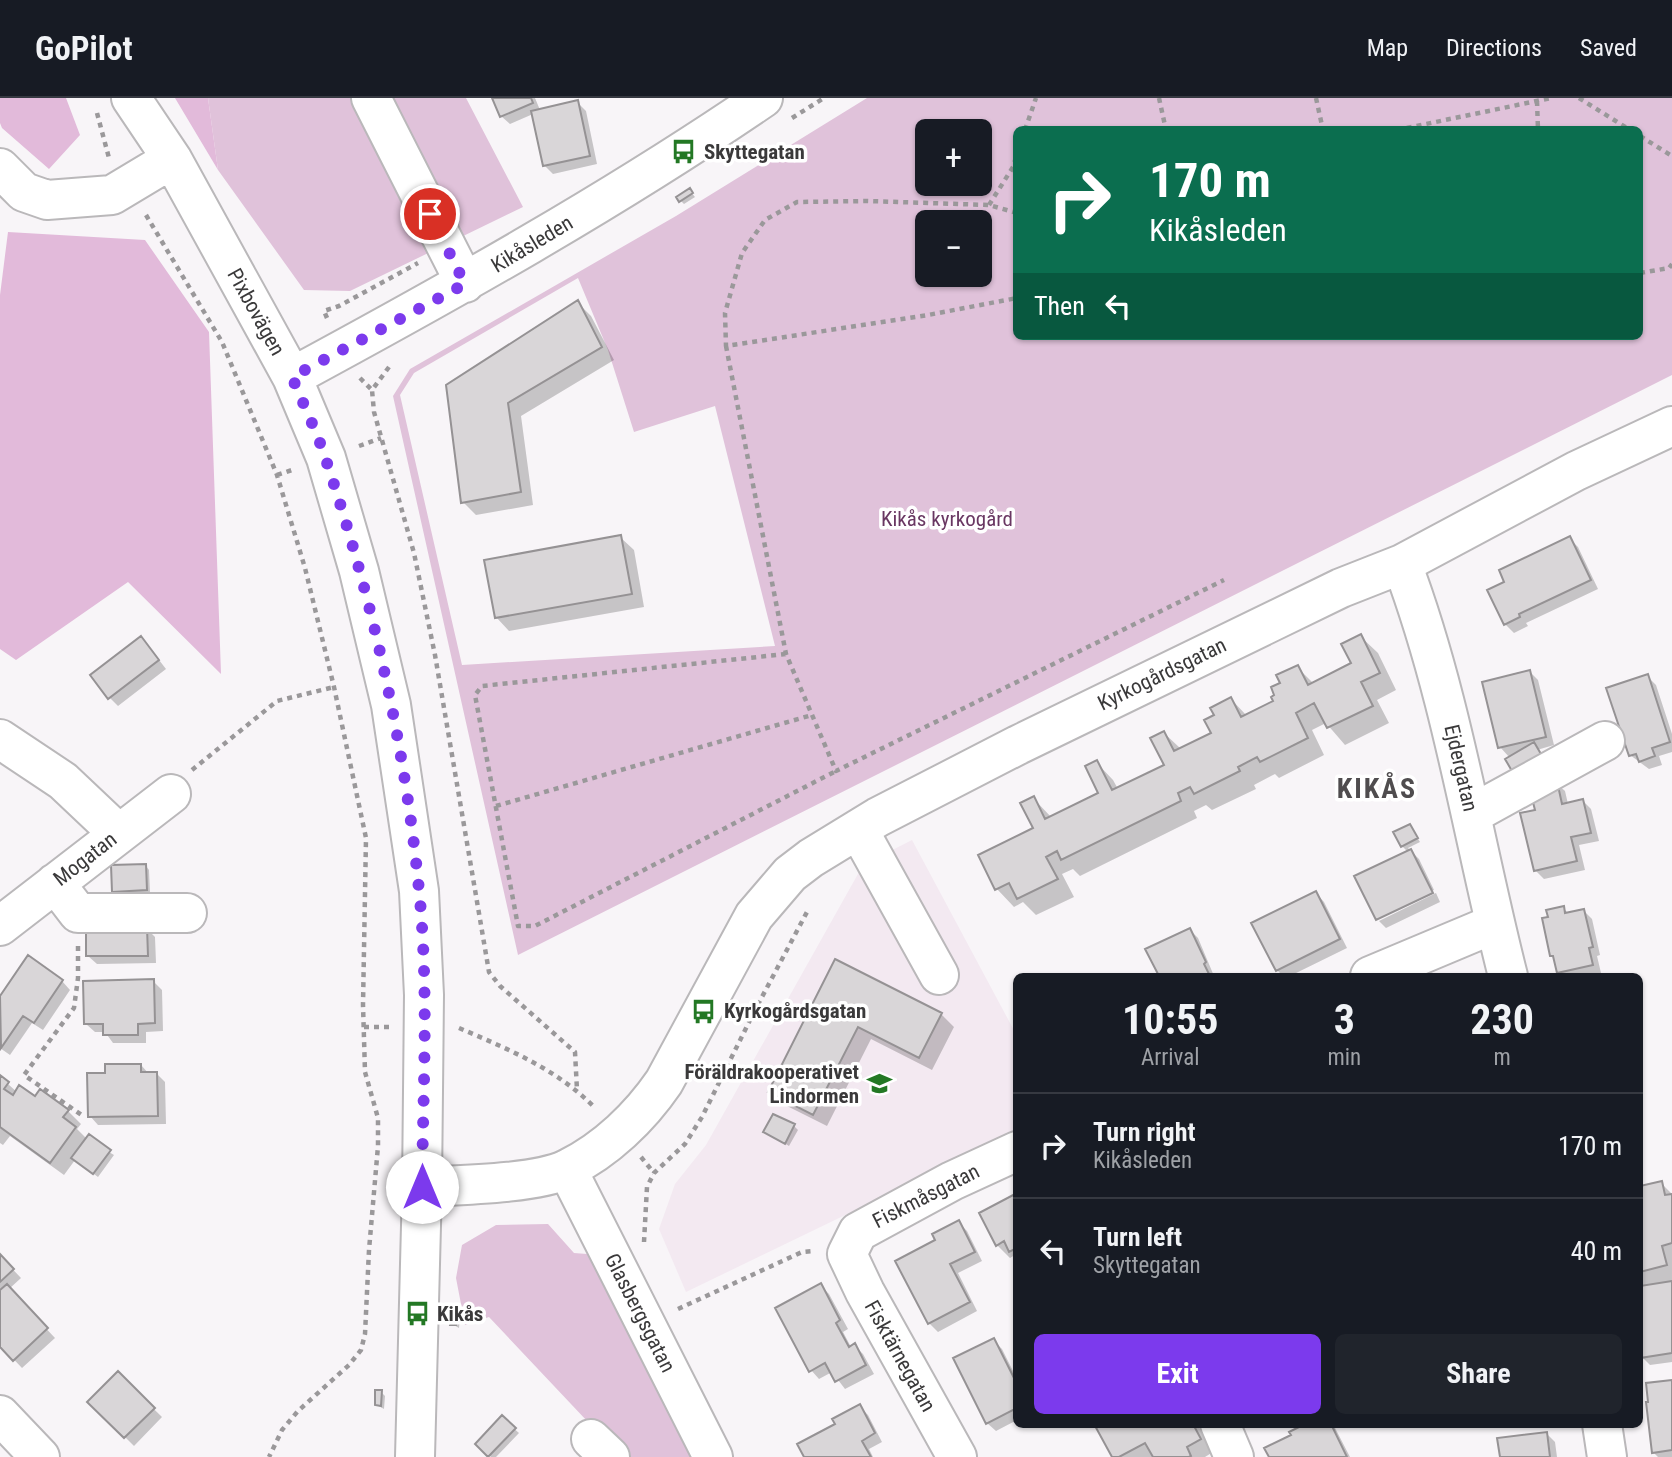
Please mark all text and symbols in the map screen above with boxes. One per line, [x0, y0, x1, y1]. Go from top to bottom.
text: GoPilot [35, 29, 133, 68]
text: Map [1367, 34, 1408, 62]
text: Directions [1446, 34, 1542, 62]
text: Saved [1580, 34, 1637, 62]
map controls [915, 119, 992, 287]
button: + [915, 119, 992, 196]
bus stop icon: Skyttegatan [670, 138, 698, 166]
place label: Skyttegatan [704, 140, 805, 164]
text: 170 m [1149, 152, 1271, 209]
icon: right [1034, 154, 1125, 245]
pin [400, 184, 460, 244]
icon: arrive [411, 195, 449, 233]
street label: Kikåsleden [487, 210, 577, 278]
button: − [915, 210, 992, 287]
text: Kikåsleden [1149, 211, 1287, 249]
street label: Pixbovägen [222, 264, 290, 360]
icon: left [1099, 287, 1137, 325]
text: Then [1034, 291, 1085, 321]
park label: Kikås kyrkogård [881, 507, 1013, 531]
street label: Kyrkogårdsgatan [1094, 633, 1230, 715]
street label: Ejdergatan [1439, 722, 1483, 814]
district label: KIKÅS [1337, 771, 1417, 805]
street label: Mogatan [49, 827, 121, 891]
text: 10:55 [1122, 995, 1218, 1044]
text: 3 [1334, 995, 1355, 1044]
text: 230 [1470, 995, 1534, 1044]
bus stop icon: Kyrkogårdsgatan [690, 997, 718, 1025]
place label: Kyrkogårdsgatan [724, 999, 866, 1023]
text: Arrival [1141, 1044, 1199, 1071]
text: min [1327, 1044, 1361, 1071]
text: m [1493, 1044, 1511, 1071]
place label: Föräldrakooperativet Lindormen [685, 1060, 859, 1108]
school or university icon: Föräldrakooperativet Lindormen [865, 1070, 893, 1098]
text: Turn right [1093, 1117, 1195, 1147]
icon: right [1034, 1127, 1072, 1165]
text: 170 m [1558, 1131, 1622, 1161]
text: Kikåsleden [1093, 1147, 1192, 1174]
position arrow [385, 1150, 459, 1224]
street label: Fiskmåsgatan [869, 1159, 983, 1233]
text: Turn left [1093, 1222, 1182, 1252]
icon: left [1034, 1232, 1072, 1270]
text: 40 m [1571, 1236, 1622, 1266]
street label: Glasbergsgatan [600, 1250, 680, 1376]
text: Skyttegatan [1093, 1252, 1201, 1279]
street label: Fisktärnegatan [860, 1296, 940, 1416]
bus stop icon: Kikås [403, 1300, 431, 1328]
place label: Kikås [437, 1302, 483, 1326]
button: Exit [1034, 1334, 1321, 1414]
button: Share [1335, 1334, 1622, 1414]

